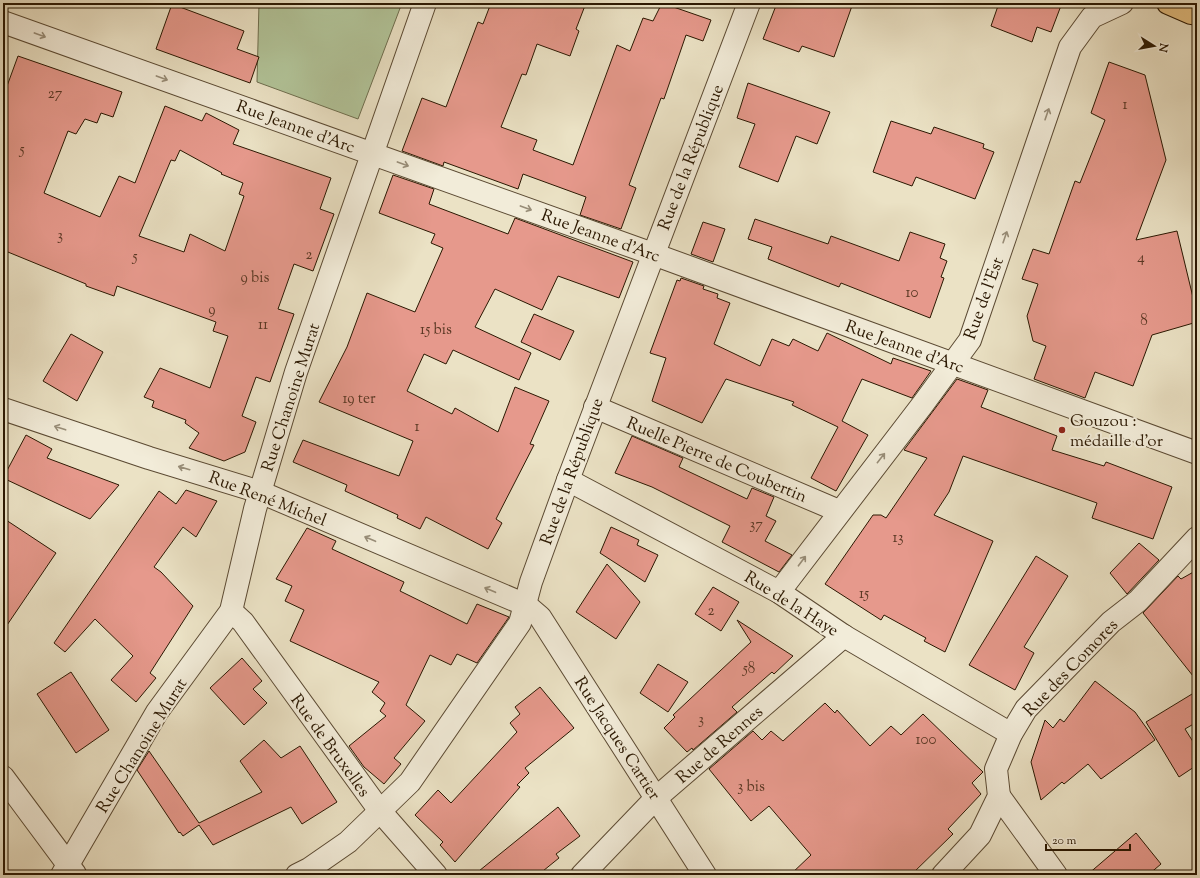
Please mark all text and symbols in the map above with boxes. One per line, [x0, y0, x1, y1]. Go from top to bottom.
north arrow [1134, 26, 1174, 66]
one-way arrow [33, 31, 45, 39]
text: N [1154, 41, 1172, 54]
one-way arrow [156, 75, 168, 83]
street label: Rue de la République [653, 81, 731, 234]
house number: 27 [48, 84, 63, 105]
street label: Rue Jeanne d'Arc [233, 95, 358, 161]
house number: 1 [1122, 95, 1128, 116]
one-way arrow [1044, 108, 1051, 121]
house number: 5 [18, 140, 25, 161]
one-way arrow [397, 161, 409, 169]
street label: Rue Jeanne d'Arc [538, 204, 663, 270]
one-way arrow [519, 205, 531, 213]
house number: 3 [57, 226, 63, 247]
one-way arrow [1002, 231, 1009, 244]
house number: 2 [305, 245, 313, 266]
house number: 5 [131, 247, 138, 268]
house number: 4 [1137, 248, 1145, 269]
street label: Rue de l'Est [959, 254, 1011, 343]
house number: 9 bis [241, 268, 270, 289]
house number: 10 [906, 283, 919, 304]
house number: 9 [208, 300, 216, 321]
house number: 8 [1140, 311, 1148, 332]
house number: 11 [258, 315, 268, 336]
street label: Rue Jeanne d'Arc [842, 315, 967, 381]
street label: Rue Chanoine Murat [257, 320, 327, 475]
house number: 15 bis [420, 320, 452, 341]
house number: 19 ter [342, 389, 376, 410]
street label: Rue de la République [535, 395, 611, 548]
place label: Gouzou : médaille d'or [1070, 410, 1164, 454]
street label: Ruelle Pierre de Coubertin [622, 412, 810, 510]
house number: 1 [414, 417, 420, 438]
one-way arrow [54, 424, 66, 432]
marker: Gouzou : médaille d'or [1057, 425, 1067, 435]
one-way arrow [877, 452, 886, 463]
one-way arrow [177, 464, 190, 471]
street label: Rue René Michel [205, 466, 330, 533]
house number: 37 [749, 515, 763, 536]
house number: 13 [892, 528, 904, 549]
one-way arrow [365, 535, 377, 542]
one-way arrow [798, 555, 806, 566]
street label: Rue de la Haye [739, 566, 843, 643]
house number: 15 [859, 584, 869, 605]
one-way arrow [485, 585, 497, 593]
house number: 2 [707, 601, 715, 622]
street label: Rue des Comores [1019, 614, 1125, 723]
house number: 58 [742, 659, 755, 680]
street label: Rue Jacques Cartier [567, 673, 666, 806]
street label: Rue Chanoine Murat [91, 674, 194, 818]
street label: Rue de Bruxelles [284, 690, 375, 803]
street label: Rue de Rennes [672, 701, 769, 790]
house number: 3 [698, 710, 704, 731]
house number: 100 [916, 730, 936, 751]
house number: 3 bis [737, 777, 765, 798]
scale bar [1046, 826, 1130, 852]
text: 20 m [1052, 832, 1077, 850]

